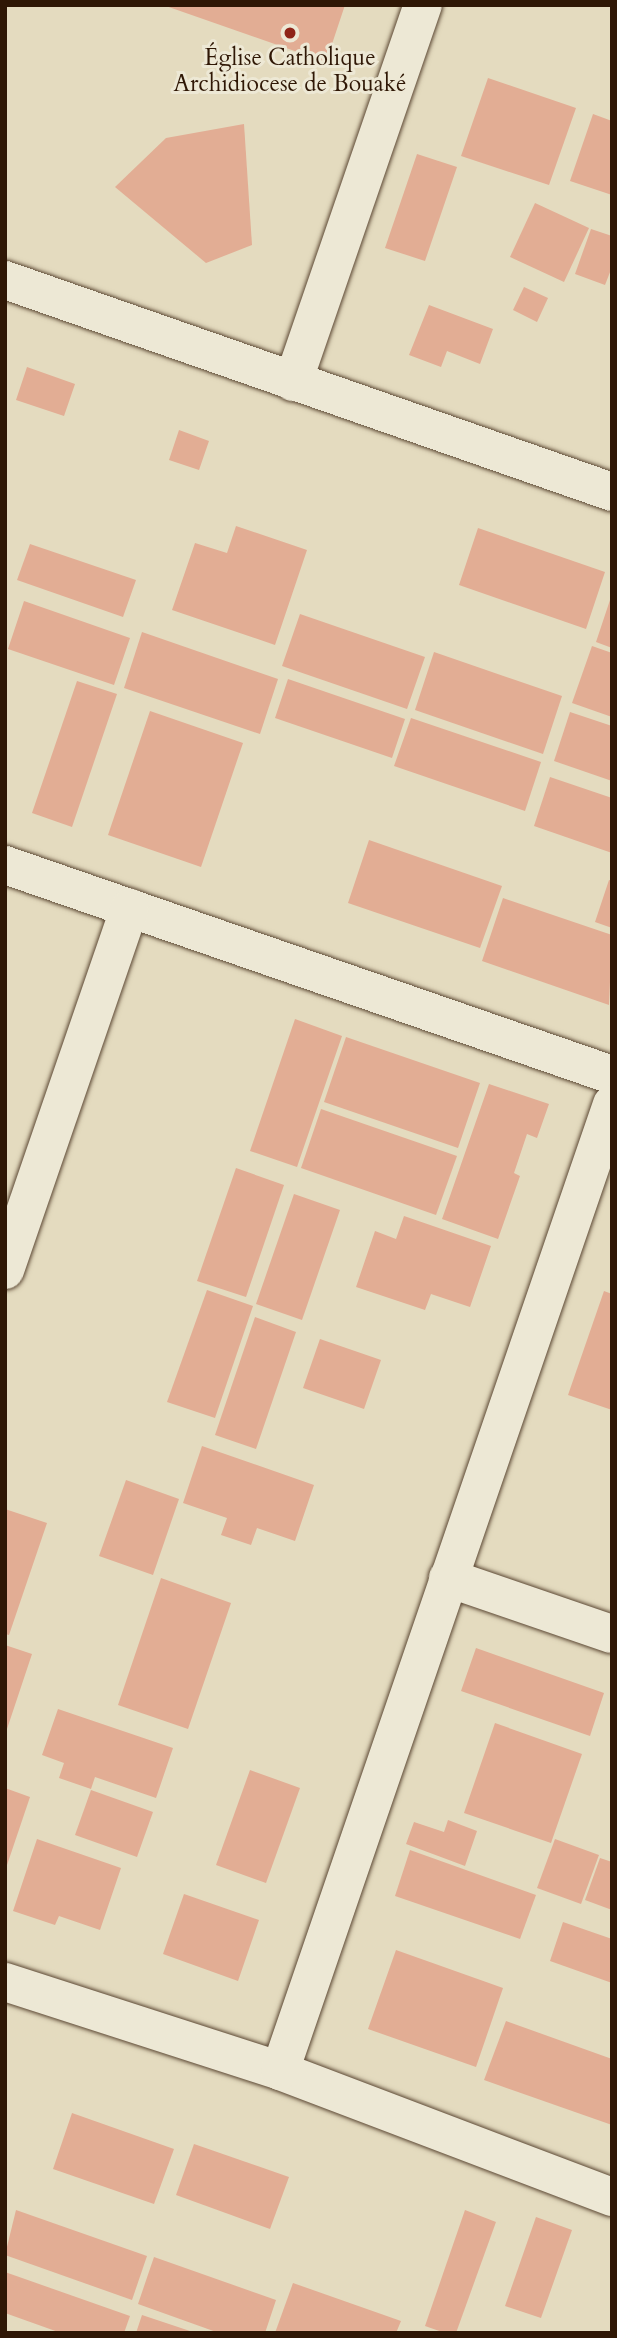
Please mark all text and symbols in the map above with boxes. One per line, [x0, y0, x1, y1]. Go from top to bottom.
marker: Église Catholique Archidiocese de Bouaké [282, 25, 298, 41]
place label: Église Catholique Archidiocese de Bouaké [174, 44, 406, 98]

